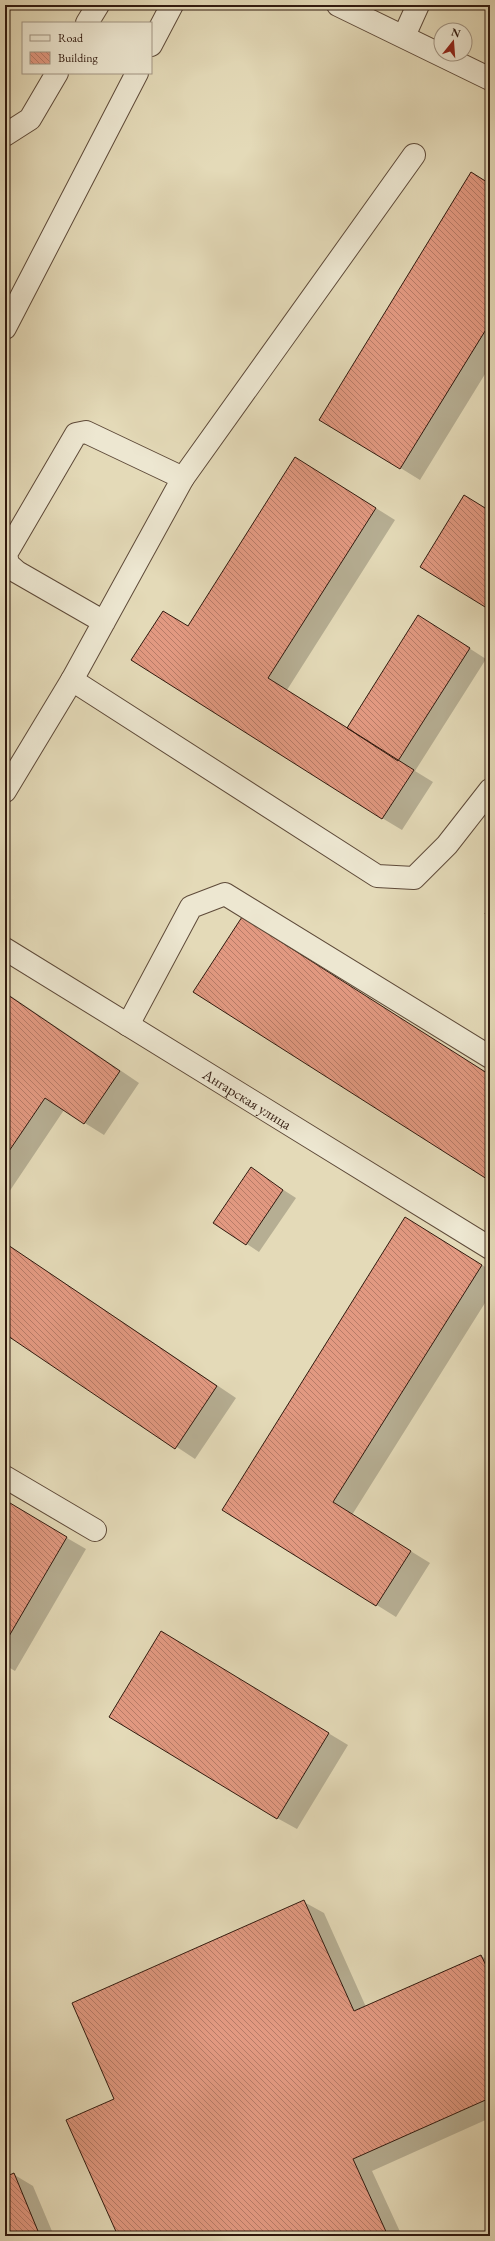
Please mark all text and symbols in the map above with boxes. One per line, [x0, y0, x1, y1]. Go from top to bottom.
legend [22, 22, 152, 74]
north arrow [433, 22, 473, 62]
text: N [450, 24, 462, 40]
text: Road [58, 30, 84, 46]
text: Building [58, 50, 99, 66]
street label: Ангарская улица [199, 1063, 296, 1133]

